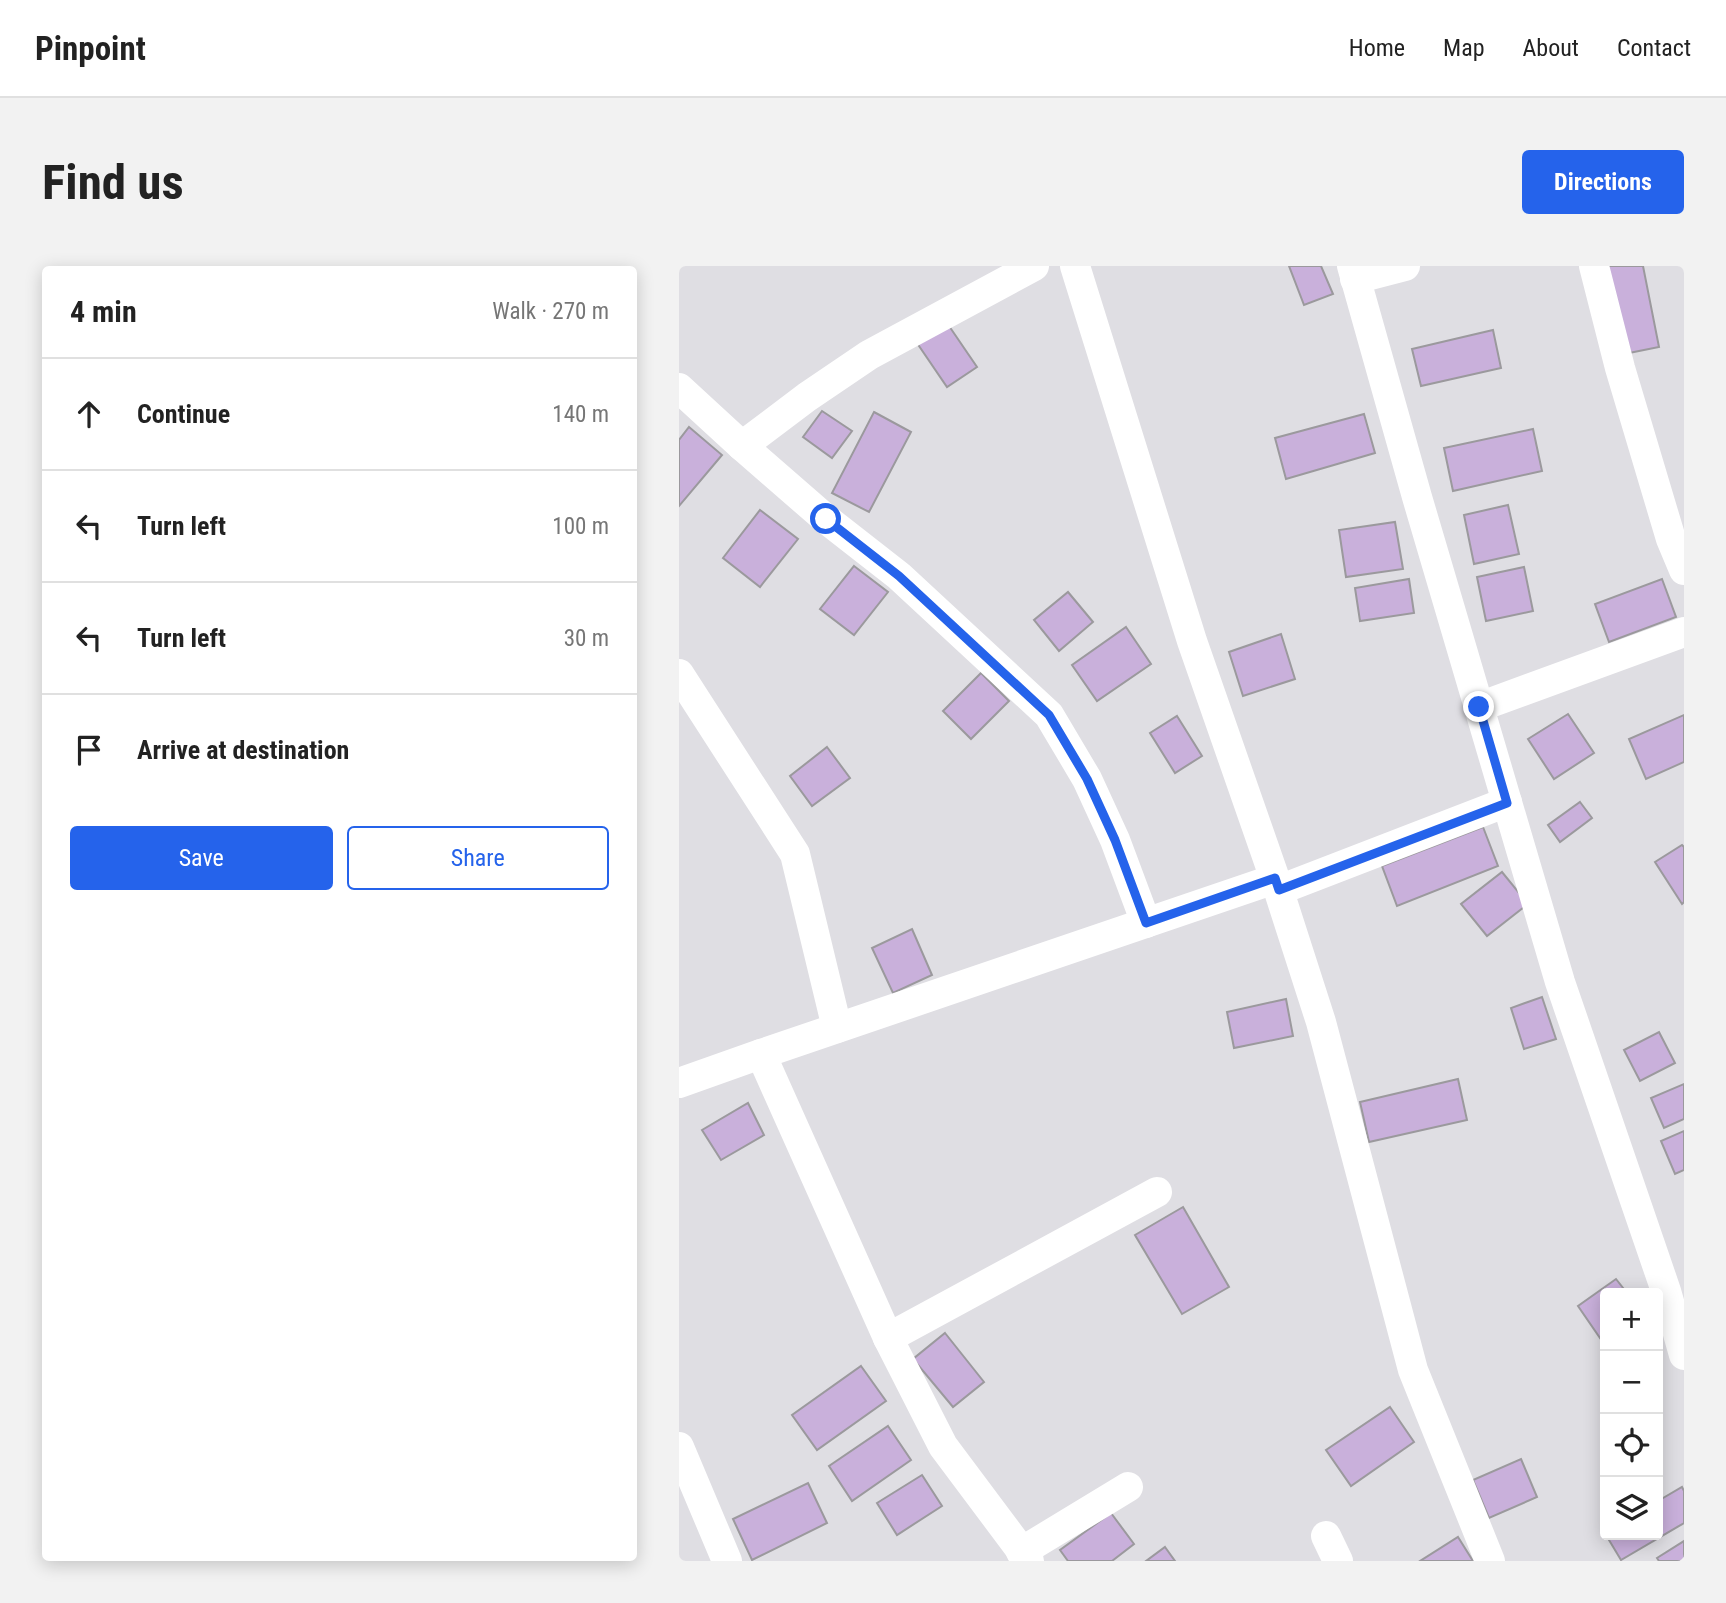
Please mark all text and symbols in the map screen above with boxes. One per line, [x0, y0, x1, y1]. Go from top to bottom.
text: Pinpoint [35, 29, 146, 68]
text: Home [1349, 34, 1405, 62]
text: Map [1443, 34, 1485, 62]
text: About [1523, 34, 1579, 62]
text: Contact [1617, 34, 1691, 62]
button: Directions [1522, 150, 1684, 214]
text: Find us [42, 154, 184, 211]
text: 4 min [70, 294, 137, 329]
text: Walk · 270 m [492, 298, 609, 325]
icon: ahead [70, 395, 108, 433]
text: Continue [137, 399, 230, 429]
text: 140 m [552, 401, 609, 428]
route start [810, 503, 841, 534]
icon: left [70, 507, 108, 545]
text: Turn left [137, 511, 226, 541]
text: 100 m [552, 513, 609, 540]
icon: left [70, 619, 108, 657]
text: Turn left [137, 623, 226, 653]
text: 30 m [564, 625, 609, 652]
route end [1463, 691, 1494, 722]
icon: arrive [70, 731, 108, 769]
text: Arrive at destination [137, 735, 349, 765]
button: Save [70, 826, 333, 890]
button: Share [347, 826, 609, 890]
map controls [1600, 1288, 1663, 1540]
button: + [1600, 1288, 1663, 1351]
button: − [1600, 1351, 1663, 1414]
button: locate [1600, 1414, 1663, 1477]
button: layers [1600, 1477, 1663, 1540]

